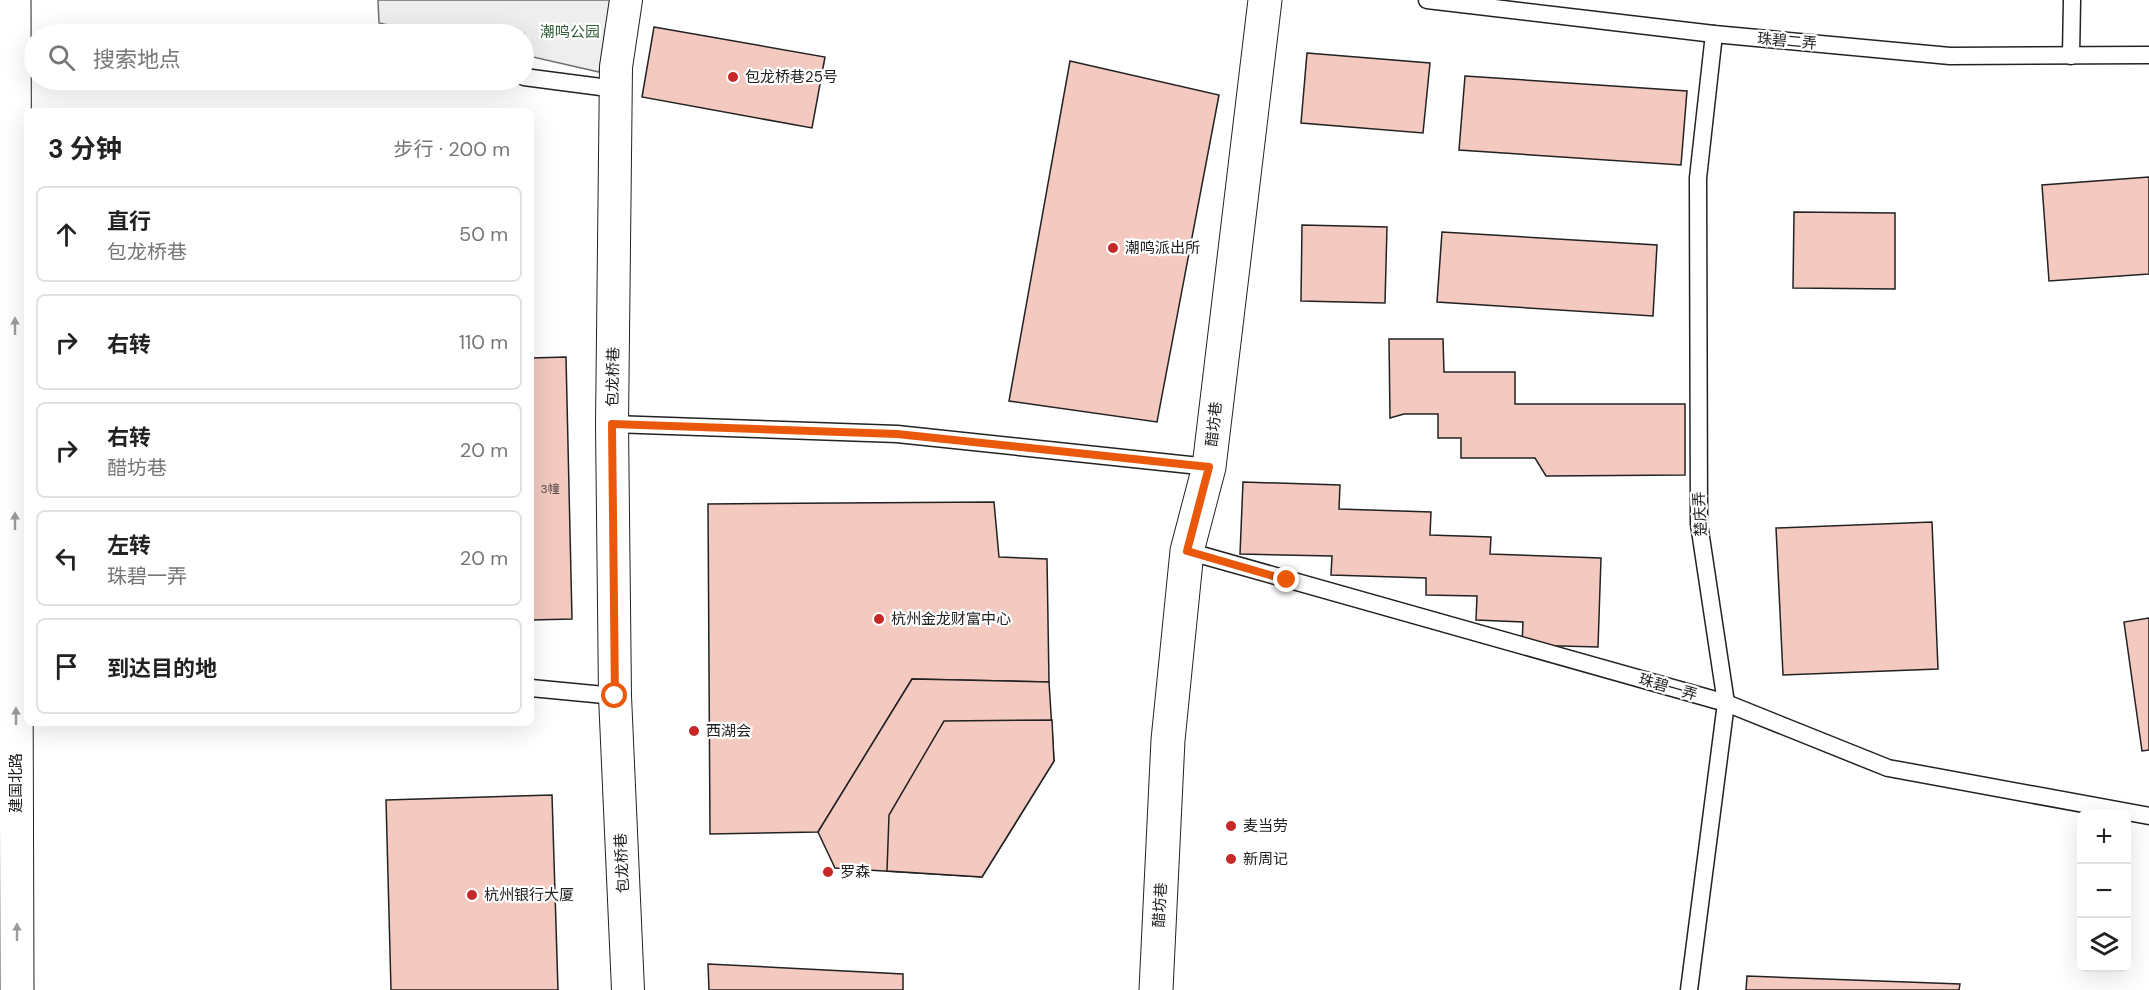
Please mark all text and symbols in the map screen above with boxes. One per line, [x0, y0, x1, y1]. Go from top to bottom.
park label: 潮鸣公园 [540, 22, 600, 42]
search box [24, 24, 534, 90]
street label: 珠碧二弄 [1756, 28, 1818, 54]
icon: search [45, 41, 78, 74]
text: 搜索地点 [93, 45, 181, 74]
place label: 包龙桥巷25号 [745, 67, 838, 87]
marker: 包龙桥巷25号 [726, 70, 740, 84]
text: 3 分钟 [48, 132, 122, 166]
text: 步行 · 200 m [394, 136, 510, 162]
text: 直行 [107, 207, 151, 236]
icon: ahead [50, 218, 83, 251]
text: 50 m [459, 221, 508, 247]
place label: 潮鸣派出所 [1125, 238, 1200, 258]
text: 包龙桥巷 [107, 239, 187, 265]
marker: 潮鸣派出所 [1106, 241, 1120, 255]
one-way arrow [10, 316, 20, 335]
icon: right [50, 326, 83, 359]
text: 110 m [459, 329, 508, 355]
text: 右转 [107, 330, 151, 359]
street label: 包龙桥巷 [602, 347, 624, 407]
street label: 醋坊巷 [1202, 401, 1226, 447]
text: 右转 [107, 423, 151, 452]
icon: right [50, 434, 83, 467]
text: 20 m [460, 437, 508, 463]
text: 醋坊巷 [107, 455, 167, 481]
house number: 3幢 [540, 481, 560, 497]
street label: 楚庆弄 [1689, 491, 1711, 537]
one-way arrow [10, 511, 20, 530]
text: 左转 [107, 531, 151, 560]
icon: left [50, 542, 83, 575]
text: 20 m [460, 545, 508, 571]
text: 珠碧一弄 [107, 563, 187, 589]
route end [1273, 566, 1299, 592]
place label: 杭州金龙财富中心 [891, 609, 1011, 629]
marker: 杭州金龙财富中心 [872, 612, 886, 626]
icon: arrive [50, 650, 83, 683]
text: 到达目的地 [107, 654, 217, 683]
street label: 珠碧一弄 [1636, 669, 1700, 705]
route start [601, 682, 627, 708]
one-way arrow [11, 706, 21, 725]
place label: 西湖会 [706, 721, 751, 741]
marker: 西湖会 [687, 724, 701, 738]
street label: 建国北路 [6, 753, 26, 813]
map controls [2077, 810, 2131, 972]
button: + [2077, 810, 2131, 864]
place label: 麦当劳 [1243, 816, 1288, 836]
marker: 麦当劳 [1224, 819, 1238, 833]
street label: 包龙桥巷 [610, 833, 634, 893]
place label: 新周记 [1243, 849, 1288, 869]
marker: 新周记 [1224, 852, 1238, 866]
place label: 罗森 [840, 862, 870, 882]
button: − [2077, 864, 2131, 918]
marker: 罗森 [821, 865, 835, 879]
street label: 醋坊巷 [1149, 882, 1171, 928]
place label: 杭州银行大厦 [484, 885, 574, 905]
marker: 杭州银行大厦 [465, 888, 479, 902]
button: layers [2077, 918, 2131, 972]
one-way arrow [12, 922, 22, 941]

